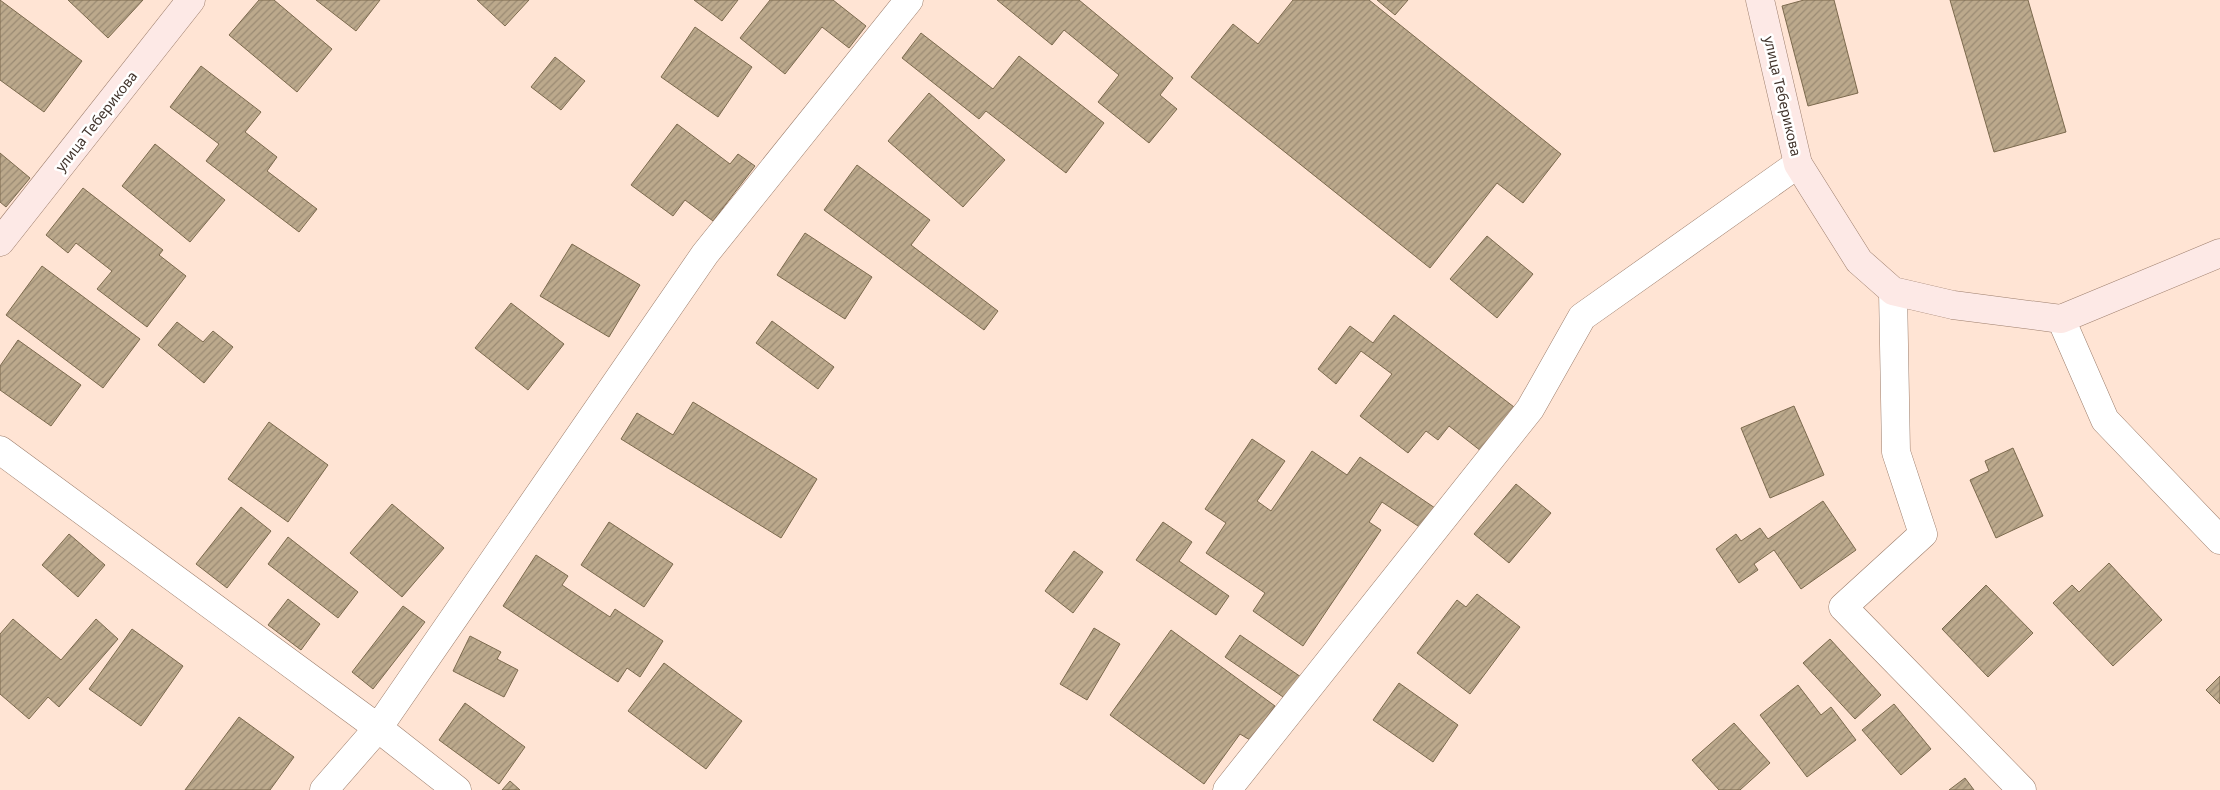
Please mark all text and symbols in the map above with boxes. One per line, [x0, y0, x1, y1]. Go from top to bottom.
street label: улица Теберикова [1760, 34, 1806, 158]
street label: улица Теберикова [51, 67, 141, 175]

